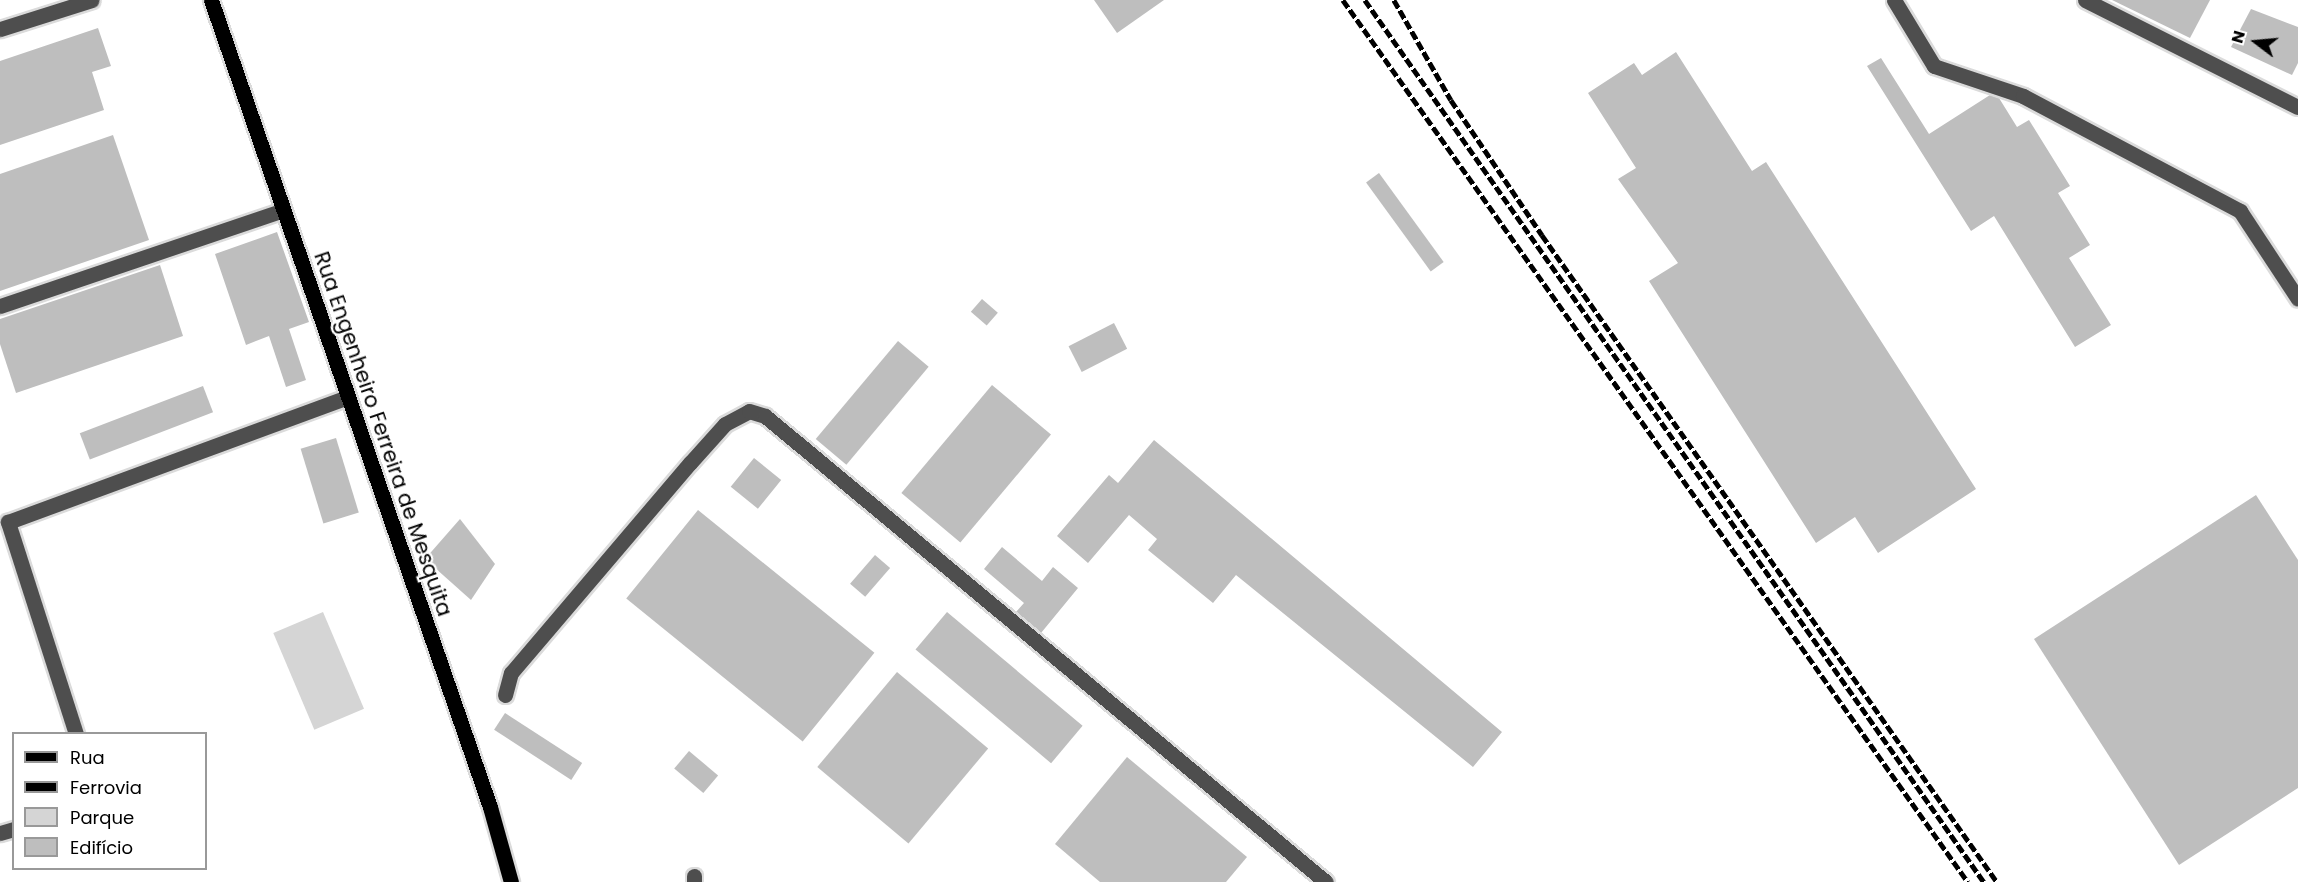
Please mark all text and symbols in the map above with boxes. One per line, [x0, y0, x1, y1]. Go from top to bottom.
north arrow [2226, 12, 2286, 72]
text: N [2225, 28, 2251, 46]
street label: Rua Engenheiro Ferreira de Mesquita [309, 248, 457, 620]
legend [12, 732, 207, 870]
text: Rua [70, 745, 105, 770]
text: Ferrovia [70, 775, 142, 800]
text: Parque [70, 805, 134, 830]
text: Edifício [70, 835, 133, 860]

